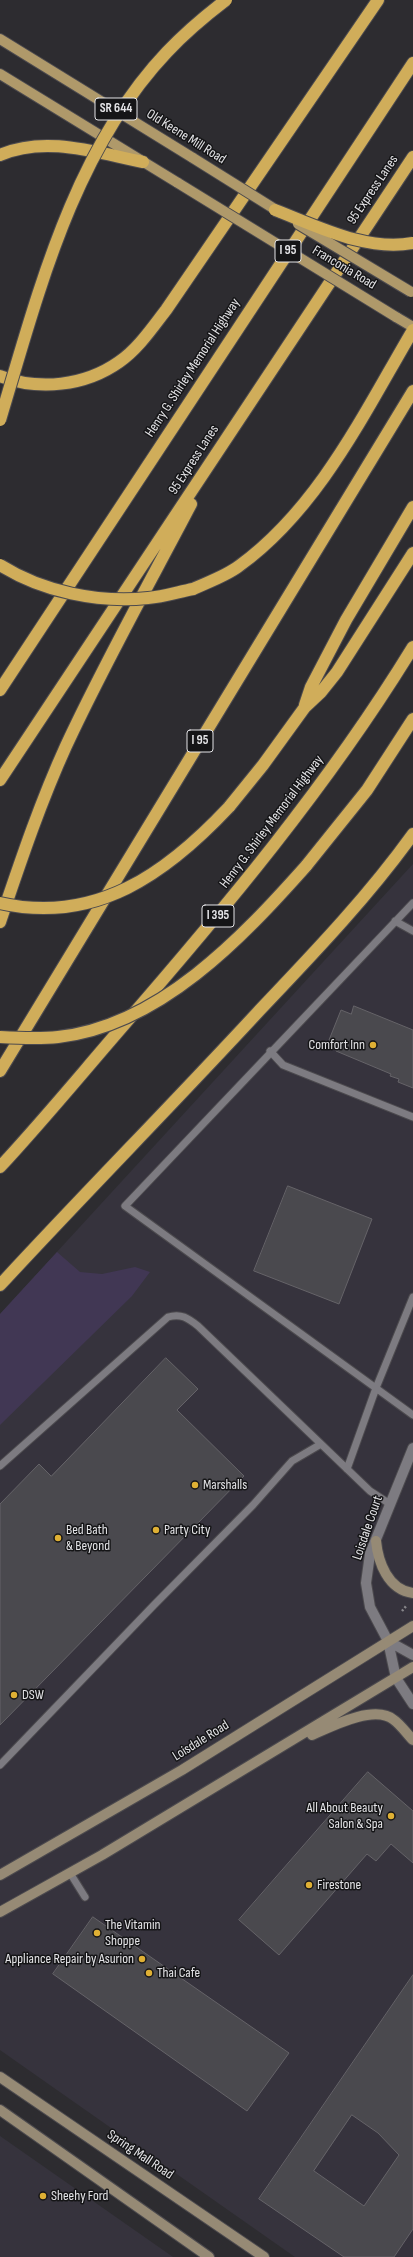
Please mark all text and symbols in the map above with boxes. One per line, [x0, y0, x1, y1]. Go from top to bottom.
road number: SR 644 [95, 98, 137, 120]
street label: Old Keene Mill Road [143, 106, 229, 168]
street label: 95 Express Lanes [344, 152, 402, 228]
road number: I 95 [275, 240, 301, 262]
street label: Franconia Road [309, 242, 379, 294]
street label: Henry G. Shirley Memorial Highway [142, 295, 244, 441]
street label: 95 Express Lanes [165, 422, 223, 498]
road number: I 95 [187, 730, 213, 752]
street label: Henry G. Shirley Memorial Highway [217, 752, 327, 892]
road number: I 395 [202, 905, 234, 927]
place label: Comfort Inn [308, 1037, 365, 1053]
marker: Comfort Inn [368, 1040, 378, 1050]
place label: Marshalls [203, 1477, 247, 1493]
marker: Marshalls [190, 1480, 200, 1490]
street label: Loisdale Court [349, 1494, 387, 1562]
place label: Bed Bath & Beyond [66, 1522, 110, 1554]
place label: Party City [164, 1522, 210, 1538]
marker: Party City [151, 1525, 161, 1535]
marker: Bed Bath & Beyond [53, 1533, 63, 1543]
place label: DSW [22, 1687, 44, 1703]
marker: DSW [9, 1690, 19, 1700]
street label: Loisdale Road [170, 1717, 232, 1765]
place label: All About Beauty Salon & Spa [306, 1800, 383, 1832]
marker: All About Beauty Salon & Spa [386, 1811, 396, 1821]
place label: Firestone [317, 1877, 361, 1893]
marker: Firestone [304, 1880, 314, 1890]
place label: The Vitamin Shoppe [105, 1917, 160, 1950]
marker: The Vitamin Shoppe [92, 1928, 102, 1938]
place label: Appliance Repair by Asurion [5, 1951, 134, 1967]
marker: Appliance Repair by Asurion [137, 1954, 147, 1964]
place label: Thai Cafe [157, 1965, 200, 1981]
marker: Thai Cafe [144, 1968, 154, 1978]
street label: Spring Mall Road [104, 2127, 176, 2183]
place label: Sheehy Ford [51, 2188, 108, 2204]
marker: Sheehy Ford [38, 2191, 48, 2201]

